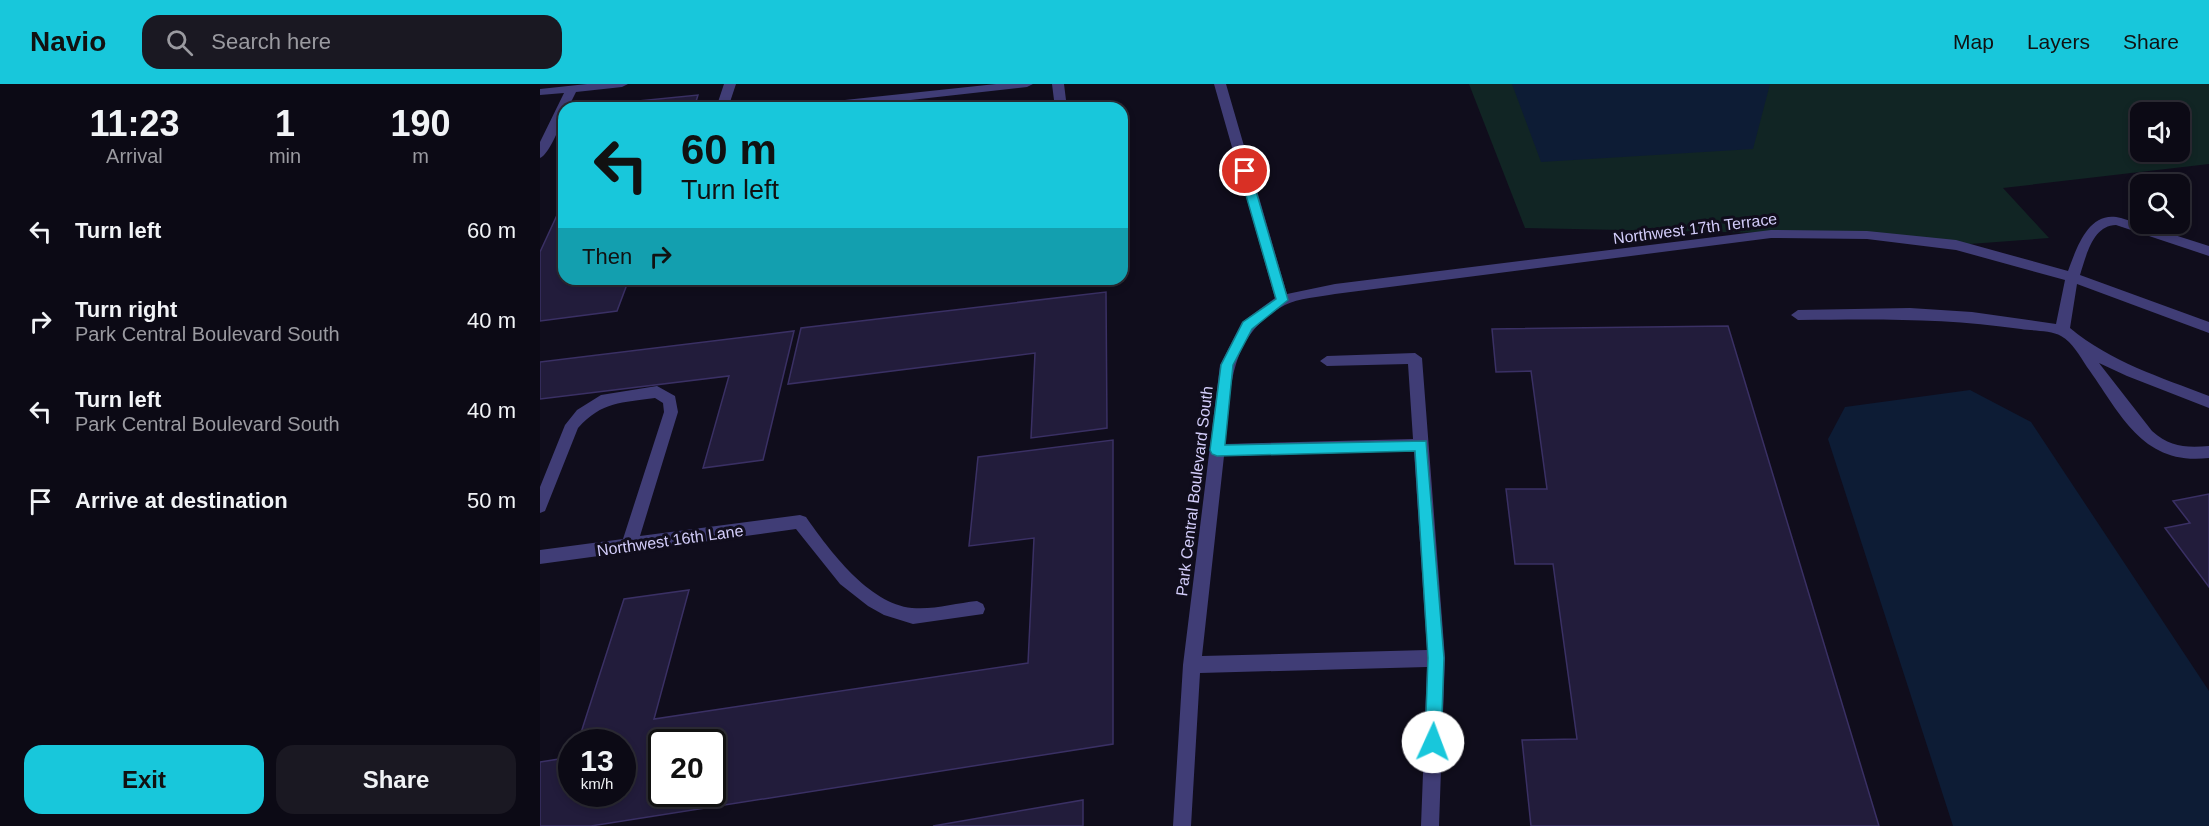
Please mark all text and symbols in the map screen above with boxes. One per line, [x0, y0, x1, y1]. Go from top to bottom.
search box [142, 15, 562, 69]
text: Navio [30, 26, 106, 57]
icon: search [163, 26, 196, 59]
text: Search here [211, 29, 331, 54]
text: Map [1953, 30, 1994, 53]
text: Layers [2027, 30, 2090, 53]
text: Share [2123, 30, 2179, 53]
map controls [2130, 102, 2190, 234]
button: sound [2130, 102, 2190, 162]
text: 11:23 [89, 103, 179, 144]
text: 1 [275, 103, 295, 144]
text: 190 [391, 103, 451, 144]
icon: left [582, 126, 660, 204]
text: 60 m [681, 126, 777, 173]
text: Arrival [106, 145, 163, 167]
text: min [269, 145, 301, 167]
text: m [412, 145, 429, 167]
pin [1219, 145, 1270, 196]
icon: arrive [1228, 154, 1261, 187]
button: search [2130, 174, 2190, 234]
text: Turn left [681, 175, 779, 205]
street label: Northwest 17th Terrace [1612, 210, 1778, 247]
icon: left [24, 215, 57, 248]
text: Turn left [75, 218, 161, 243]
text: 60 m [467, 218, 516, 243]
icon: right [644, 240, 677, 273]
text: Then [582, 244, 632, 269]
text: Turn right [75, 297, 177, 322]
icon: right [24, 305, 57, 338]
text: 40 m [467, 308, 516, 333]
text: Park Central Boulevard South [75, 323, 340, 345]
street label: Park Central Boulevard South [1173, 385, 1216, 597]
text: Turn left [75, 387, 161, 412]
icon: left [24, 395, 57, 428]
text: 40 m [467, 398, 516, 423]
text: Park Central Boulevard South [75, 413, 340, 435]
icon: arrive [24, 485, 57, 518]
text: Arrive at destination [75, 488, 288, 513]
text: 50 m [467, 488, 516, 513]
street label: Northwest 16th Lane [596, 522, 744, 559]
position arrow [1401, 710, 1465, 774]
speed limit sign: 20 [648, 729, 726, 807]
text: 13 [580, 744, 614, 777]
button: Exit [24, 745, 264, 814]
button: Share [276, 745, 516, 814]
text: km/h [581, 775, 613, 792]

